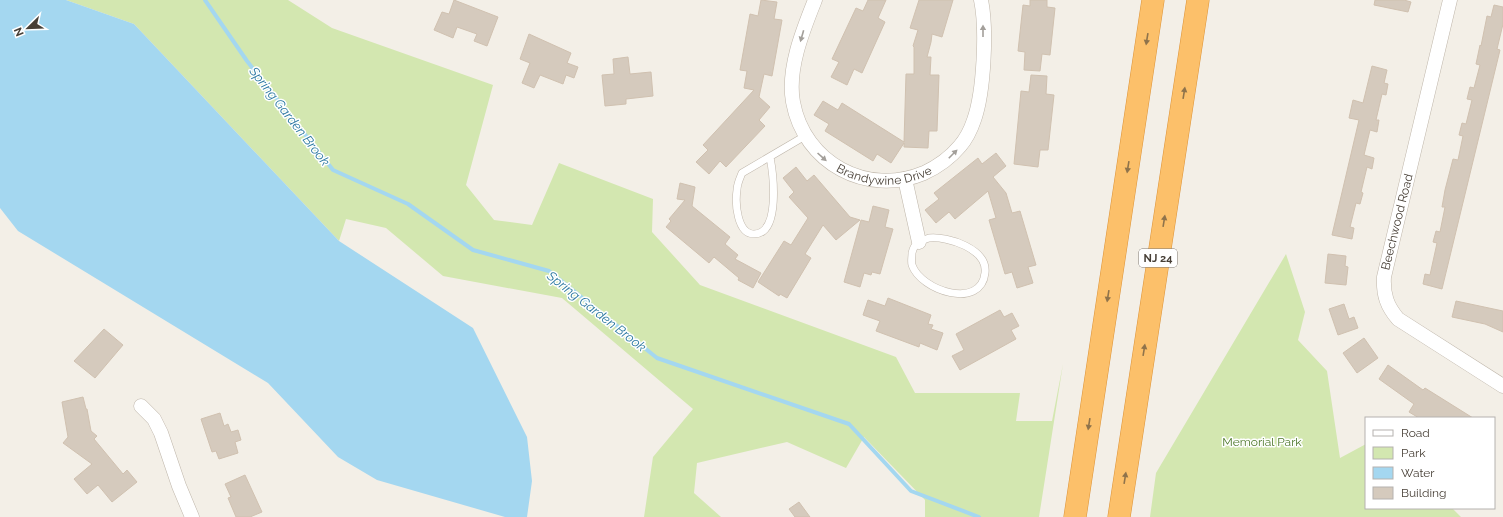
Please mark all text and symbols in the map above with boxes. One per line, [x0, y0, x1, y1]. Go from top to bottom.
north arrow [8, 8, 48, 48]
one-way arrow [980, 24, 986, 37]
text: N [12, 25, 27, 38]
one-way arrow [799, 31, 805, 43]
one-way arrow [1144, 32, 1150, 45]
water label: Spring Garden Brook [246, 63, 333, 169]
one-way arrow [1181, 87, 1187, 99]
one-way arrow [948, 149, 958, 159]
one-way arrow [817, 152, 827, 161]
street label: Brandywine Drive [834, 161, 934, 188]
one-way arrow [1125, 161, 1131, 173]
street label: Beechwood Road [1378, 172, 1416, 272]
one-way arrow [1161, 215, 1167, 228]
road number: NJ 24 [1139, 249, 1177, 267]
water label: Spring Garden Brook [543, 267, 649, 355]
one-way arrow [1105, 290, 1111, 302]
one-way arrow [1141, 344, 1147, 356]
legend [1365, 417, 1495, 509]
one-way arrow [1086, 418, 1092, 430]
text: Road [1401, 426, 1430, 440]
park label: Memorial Park [1222, 435, 1302, 449]
text: Park [1401, 446, 1426, 460]
text: Water [1401, 466, 1435, 480]
one-way arrow [1122, 472, 1128, 485]
text: Building [1401, 486, 1447, 500]

